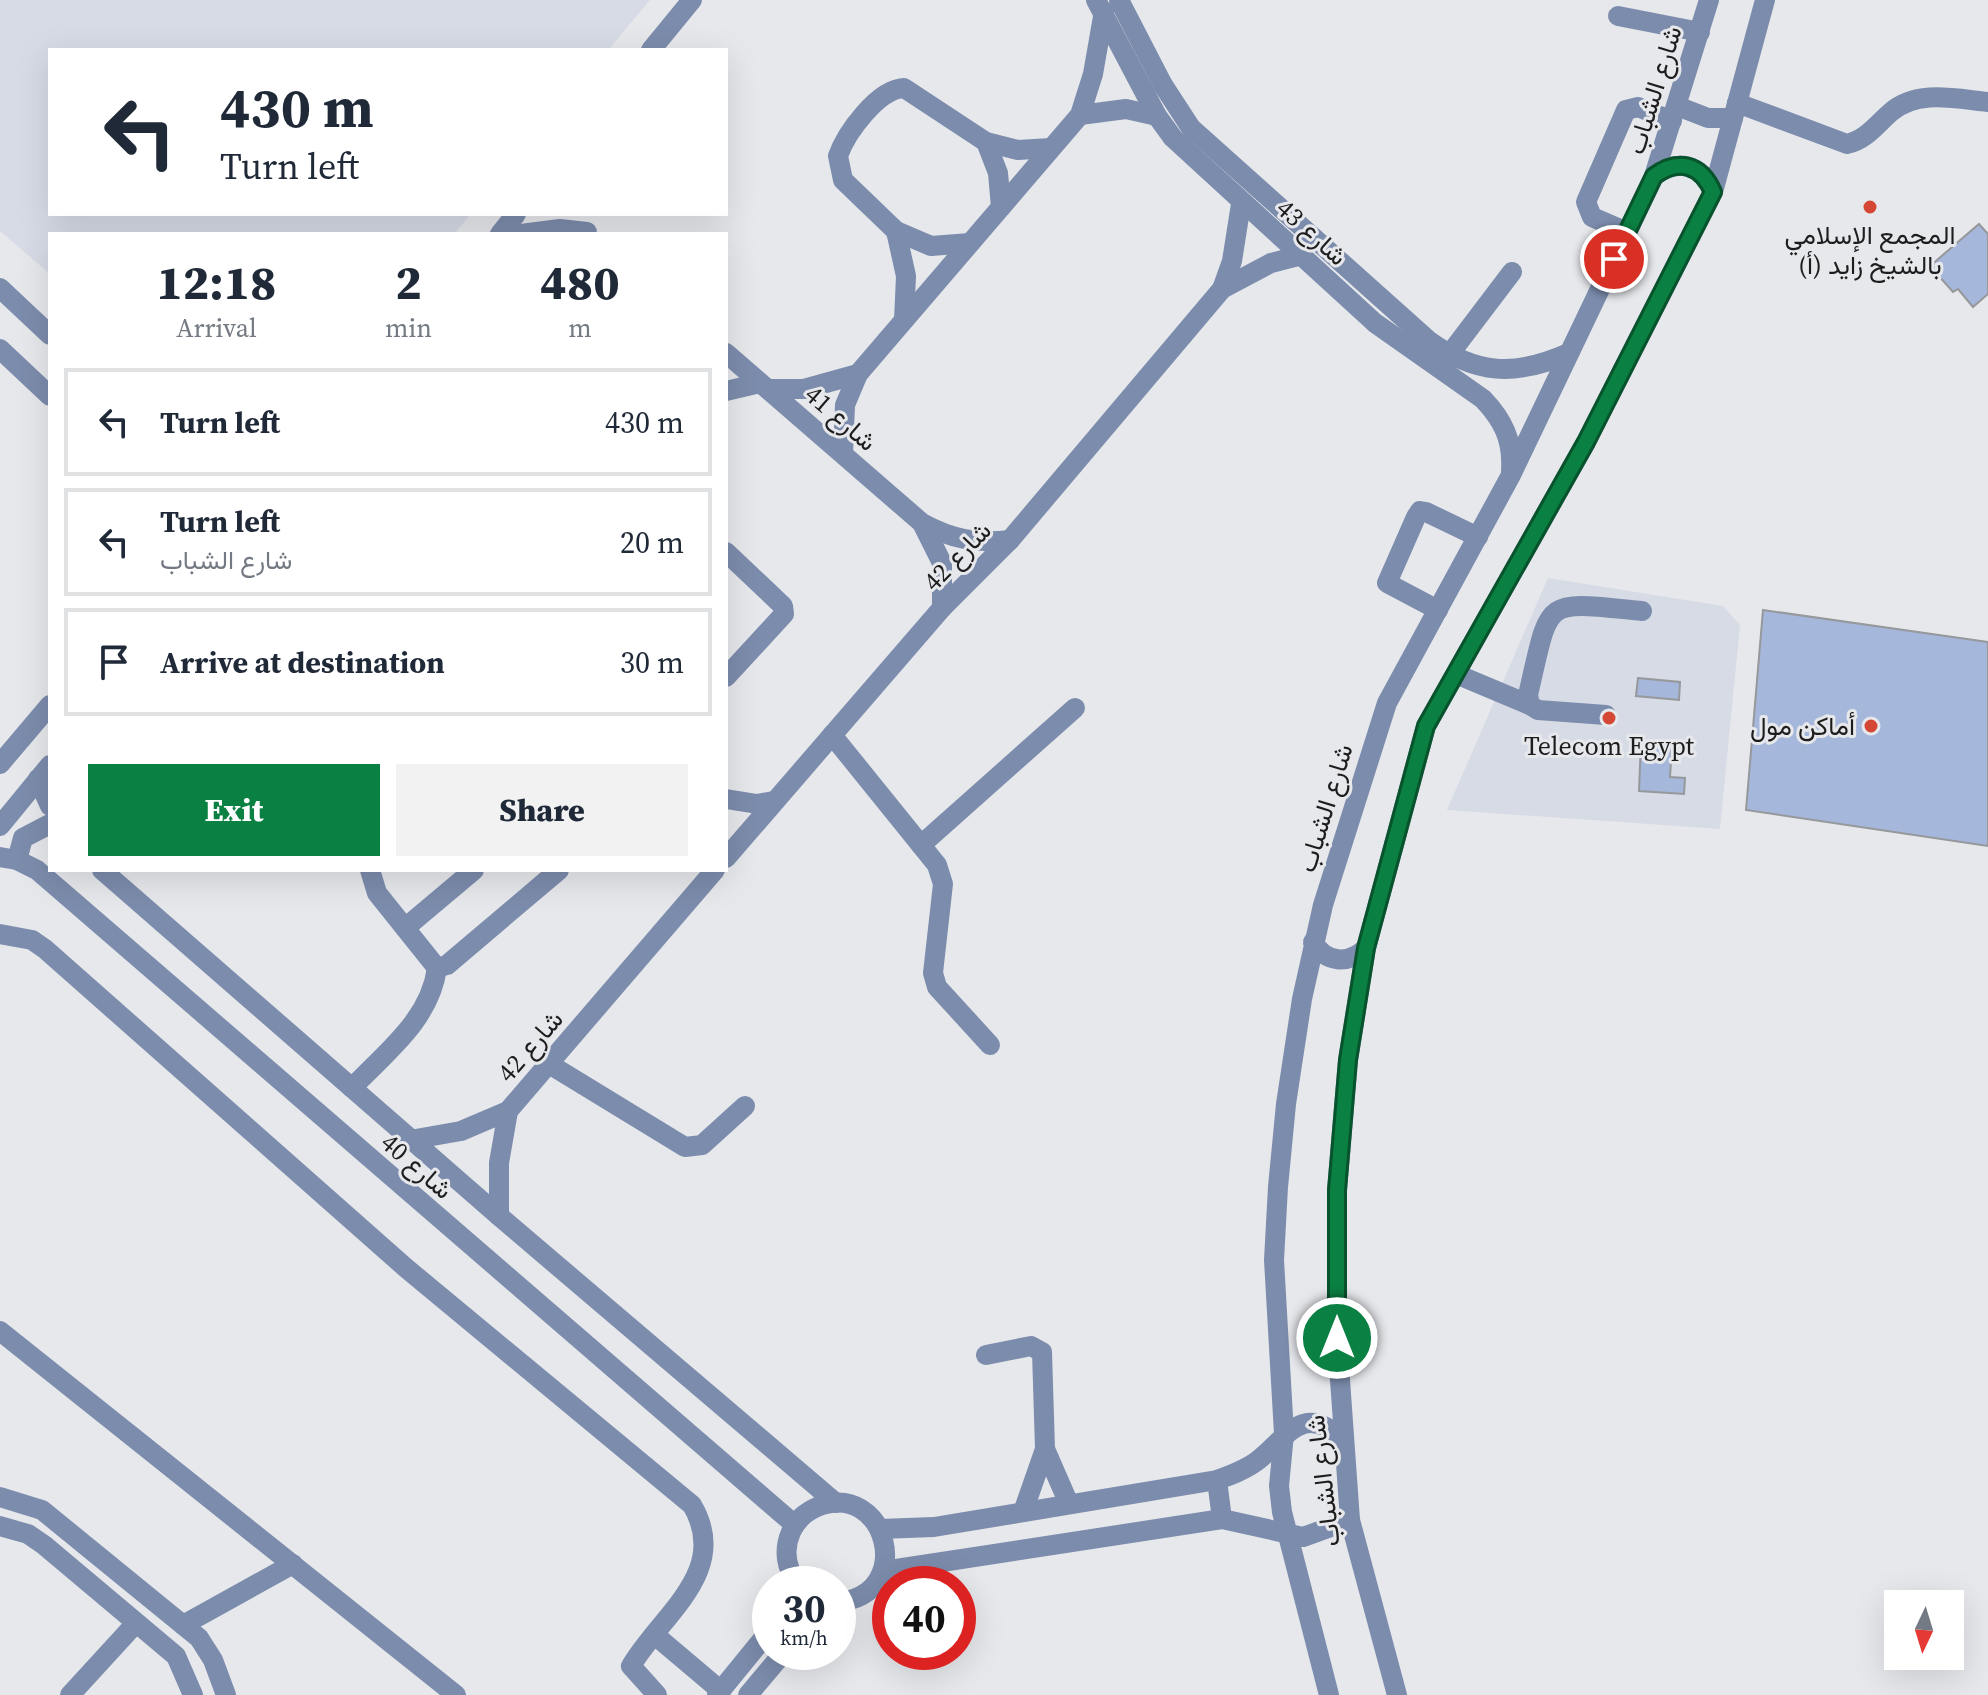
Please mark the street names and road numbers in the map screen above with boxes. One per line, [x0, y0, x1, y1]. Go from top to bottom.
street label: شارع الشباب [1617, 21, 1691, 159]
street label: شارع 43 [1269, 190, 1355, 274]
street label: شارع 41 [797, 377, 885, 459]
street label: شارع 42 [915, 513, 999, 599]
street label: شارع الشباب [1288, 739, 1362, 877]
street label: شارع 42 [489, 1002, 571, 1090]
street label: شارع 40 [373, 1125, 461, 1207]
street label: شارع الشباب [1297, 1413, 1349, 1549]

